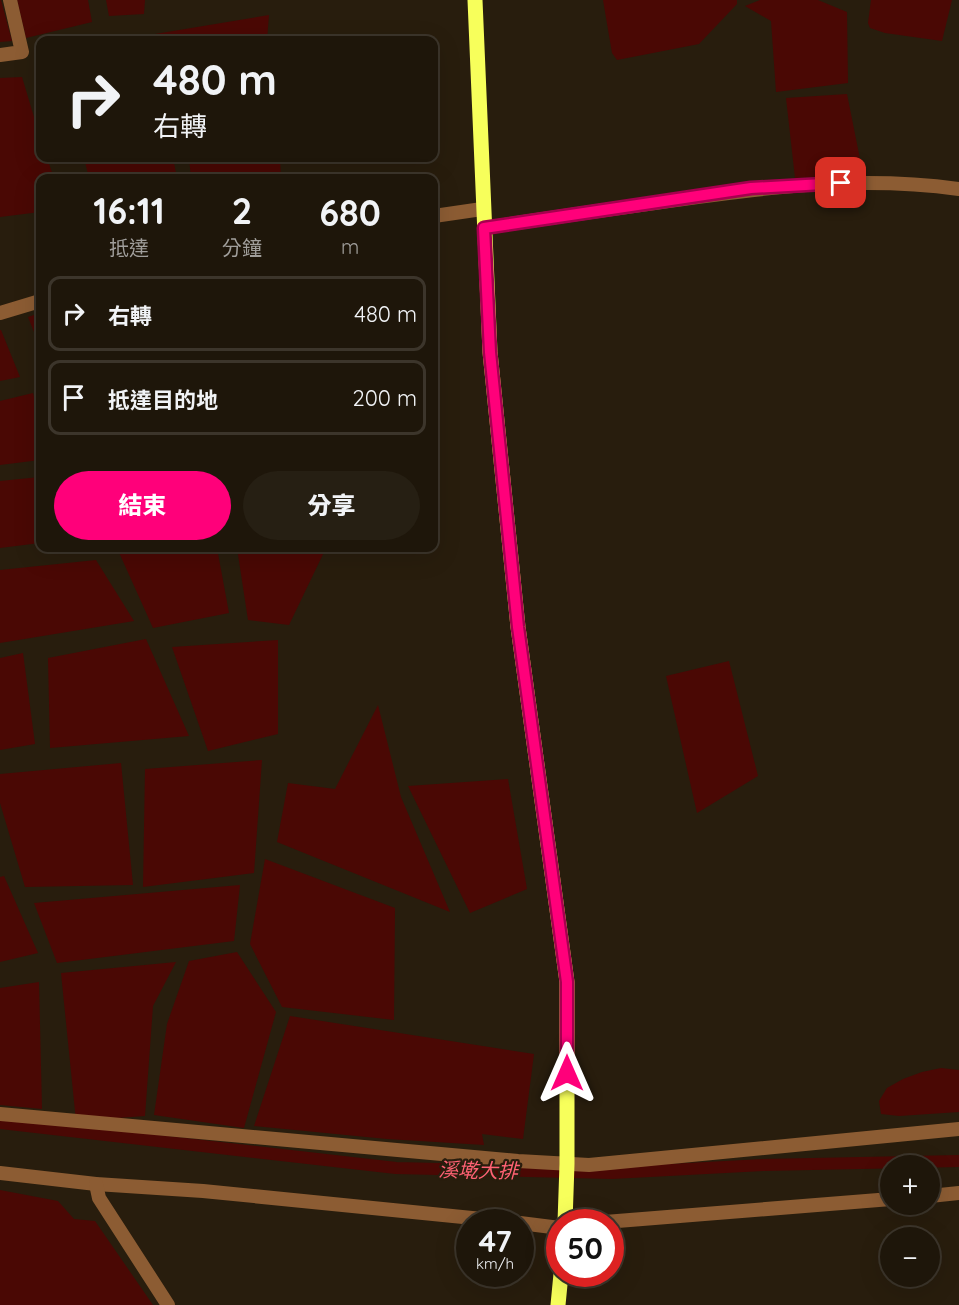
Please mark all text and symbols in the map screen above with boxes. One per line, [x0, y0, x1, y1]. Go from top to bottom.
text: 480 m [153, 53, 277, 106]
icon: right [54, 60, 132, 138]
text: 右轉 [153, 109, 207, 143]
pin [815, 157, 866, 208]
icon: arrive [824, 166, 857, 199]
text: 16:11 [93, 188, 165, 233]
text: 2 [232, 188, 252, 233]
text: 680 [319, 190, 381, 235]
text: m [341, 234, 359, 259]
text: 抵達 [109, 235, 149, 260]
text: 分鐘 [222, 235, 262, 260]
icon: right [57, 297, 90, 330]
text: 480 m [354, 300, 417, 328]
text: 右轉 [108, 302, 152, 330]
icon: arrive [57, 381, 90, 414]
text: 200 m [353, 384, 417, 412]
text: 抵達目的地 [108, 386, 218, 414]
button: 結束 [54, 471, 231, 540]
button: 分享 [243, 471, 420, 540]
position arrow [535, 1041, 599, 1105]
map controls [880, 1155, 940, 1287]
button: + [880, 1155, 940, 1215]
water label: 溪墘大排 [438, 1157, 521, 1183]
speed limit sign: 50 [546, 1209, 624, 1287]
text: 47 [478, 1222, 512, 1260]
button: − [880, 1227, 940, 1287]
text: km/h [476, 1254, 514, 1273]

